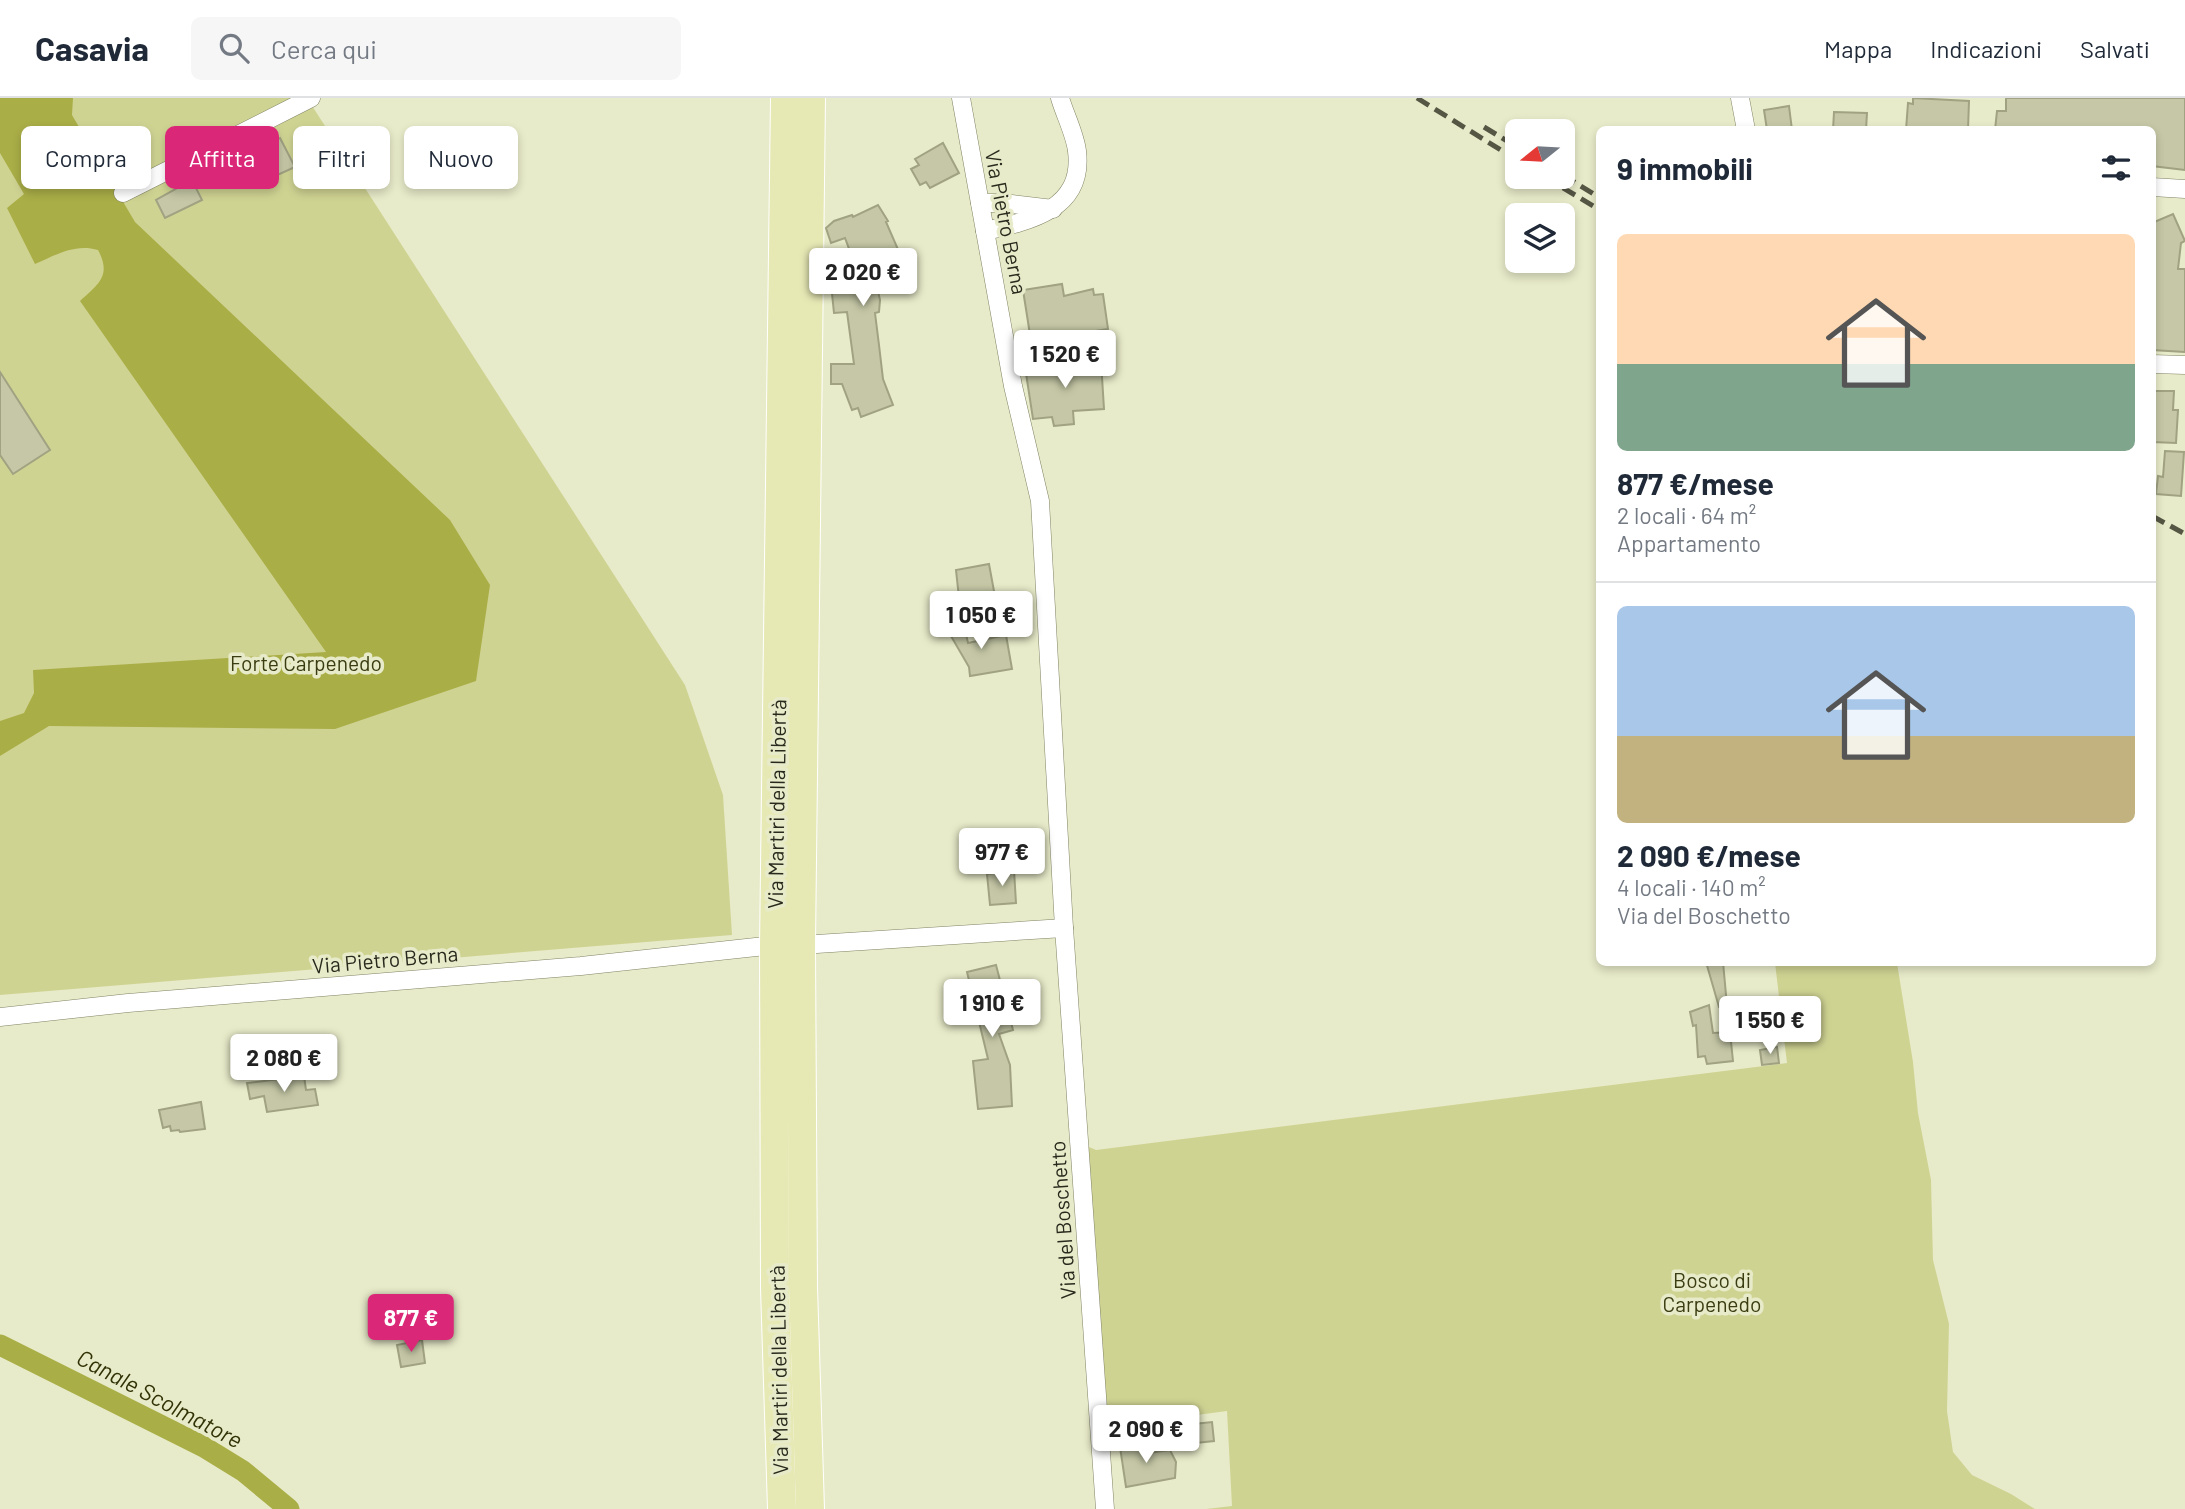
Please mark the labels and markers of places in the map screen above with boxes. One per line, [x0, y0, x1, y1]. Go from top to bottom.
pin: 2 020 € [798, 248, 928, 308]
pin: 1 520 € [1000, 330, 1130, 390]
pin: 1 050 € [916, 592, 1046, 651]
pin: 977 € [953, 828, 1051, 888]
pin: 1 910 € [927, 979, 1057, 1039]
pin: 1 550 € [1705, 996, 1835, 1056]
pin: 2 080 € [219, 1034, 349, 1094]
pin: 877 € [362, 1294, 460, 1354]
pin: 2 090 € [1081, 1406, 1211, 1465]

